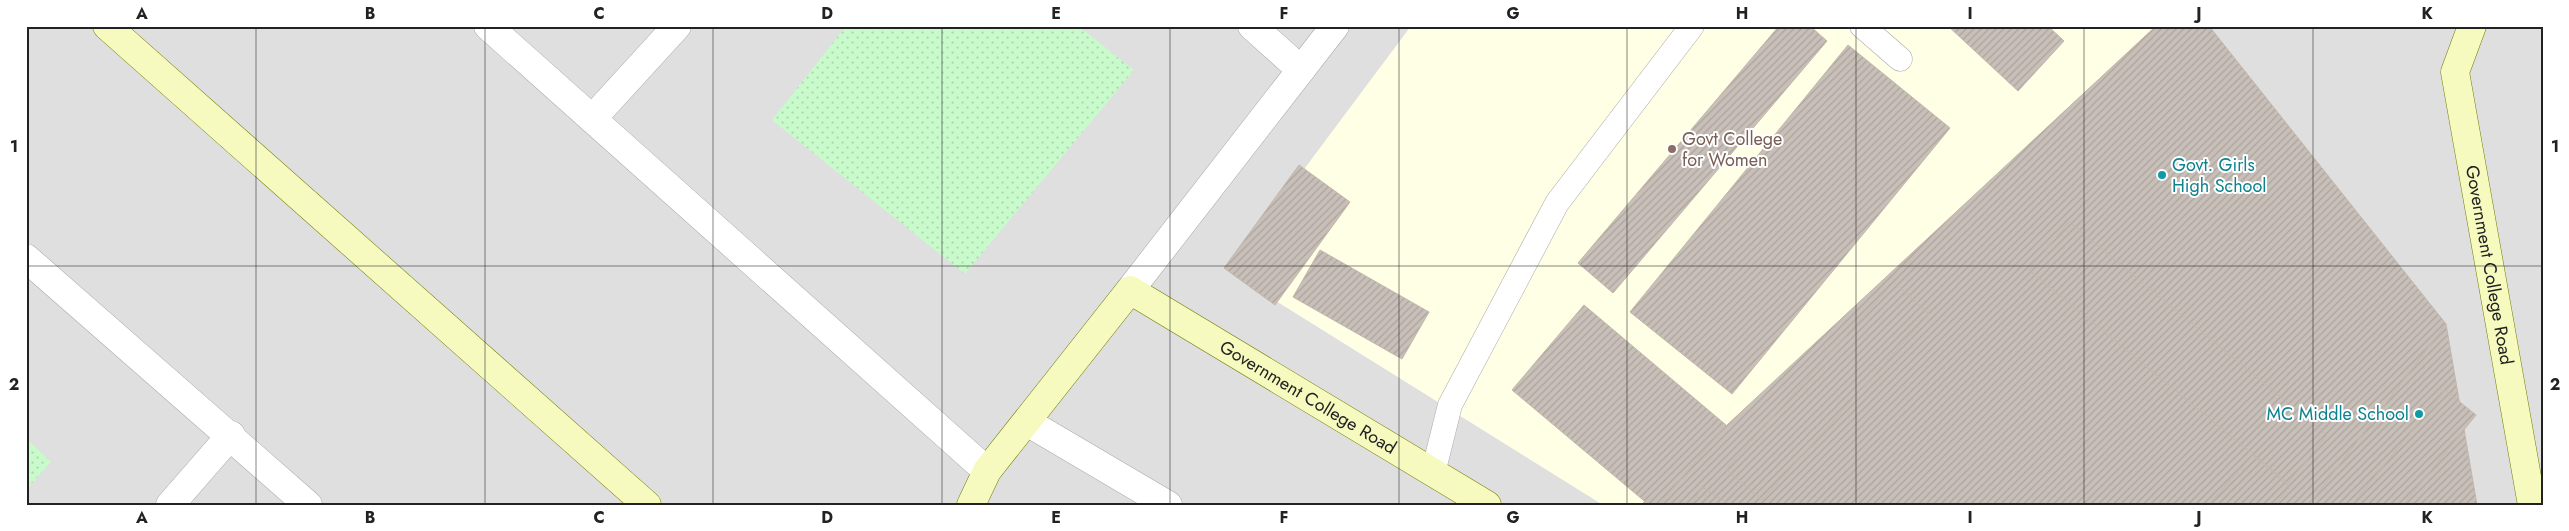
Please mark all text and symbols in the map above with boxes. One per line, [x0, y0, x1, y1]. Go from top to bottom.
text: A [135, 2, 148, 25]
text: B [365, 2, 375, 25]
text: C [593, 2, 605, 25]
text: D [821, 2, 833, 25]
text: E [1051, 2, 1061, 25]
text: F [1280, 2, 1288, 25]
text: G [1506, 2, 1520, 25]
text: H [1736, 2, 1748, 25]
text: I [1967, 2, 1973, 25]
text: J [2193, 2, 2202, 25]
text: K [2421, 2, 2433, 25]
place label: Govt College for Women [1682, 126, 1782, 173]
text: 1 [10, 135, 18, 158]
text: 1 [2551, 135, 2559, 158]
marker: Govt College for Women [1666, 143, 1678, 155]
place label: Govt. Girls High School [2172, 152, 2266, 199]
street label: Government College Road [2459, 163, 2520, 367]
marker: Govt. Girls High School [2156, 169, 2168, 181]
street label: Government College Road [1215, 334, 1401, 460]
text: 2 [9, 373, 19, 396]
text: 2 [2550, 373, 2560, 396]
place label: MC Middle School [2266, 401, 2409, 427]
marker: MC Middle School [2413, 408, 2425, 420]
text: A [135, 506, 148, 529]
text: B [365, 506, 375, 529]
text: C [593, 506, 605, 529]
text: D [821, 506, 833, 529]
text: E [1051, 506, 1061, 529]
text: F [1280, 506, 1288, 529]
text: G [1506, 506, 1520, 529]
text: H [1736, 506, 1748, 529]
text: I [1967, 506, 1973, 529]
text: J [2193, 506, 2202, 529]
text: K [2421, 506, 2433, 529]

